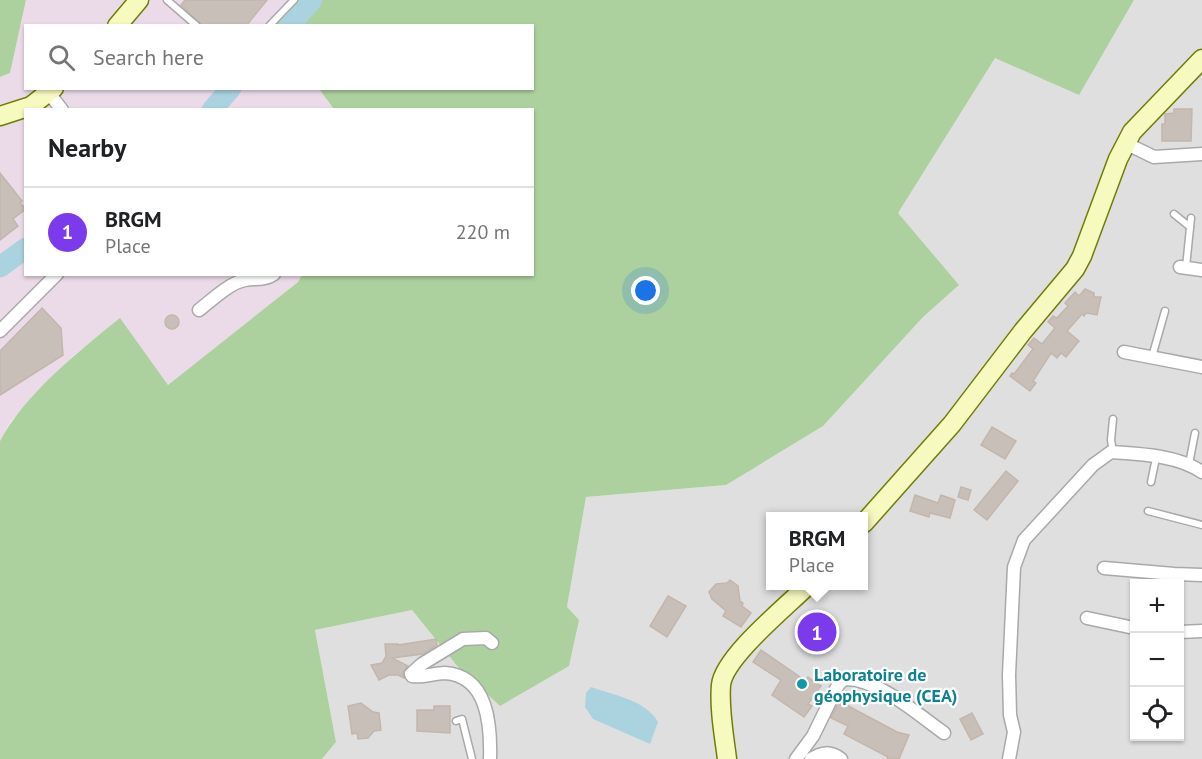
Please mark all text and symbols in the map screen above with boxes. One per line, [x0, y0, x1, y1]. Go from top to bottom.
search box [24, 24, 534, 90]
icon: search [45, 41, 78, 74]
text: Search here [93, 43, 204, 71]
text: Nearby [48, 131, 126, 164]
text: BRGM [105, 205, 162, 233]
text: 1 [62, 219, 73, 245]
text: 220 m [456, 219, 510, 245]
text: Place [105, 233, 151, 259]
your location [631, 276, 660, 305]
popup [766, 512, 868, 590]
text: BRGM [789, 524, 845, 552]
text: Place [789, 552, 834, 578]
map controls [1130, 579, 1184, 741]
button: + [1130, 579, 1184, 633]
pin: 1 [798, 610, 836, 654]
button: − [1130, 633, 1184, 687]
place label: Laboratoire de géophysique (CEA) [814, 663, 957, 707]
marker: Laboratoire de géophysique (CEA) [795, 677, 809, 691]
button: locate [1130, 687, 1184, 741]

